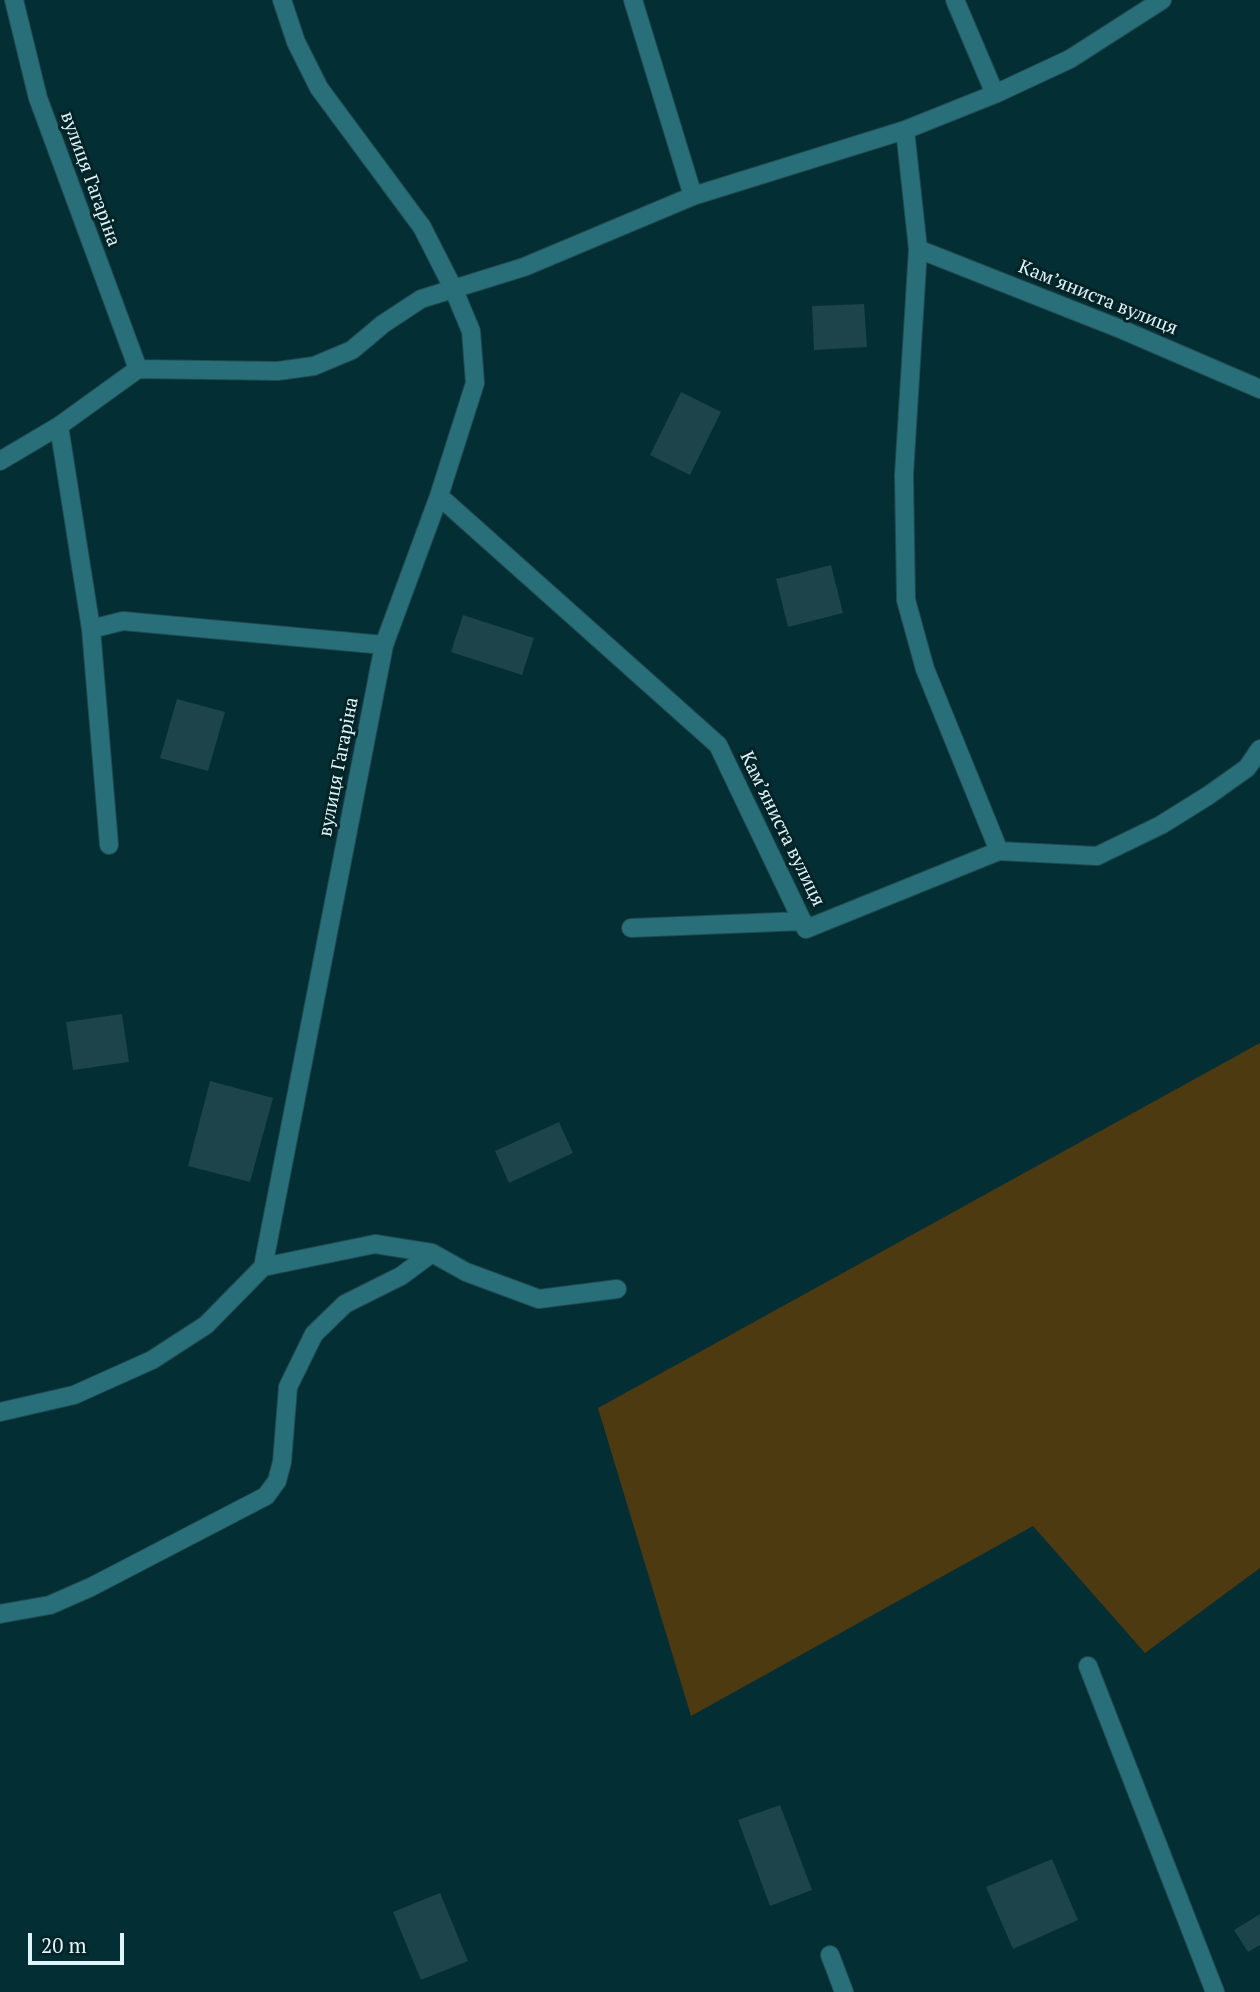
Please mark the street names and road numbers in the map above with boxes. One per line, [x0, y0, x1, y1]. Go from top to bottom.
street label: вулиця Гагаріна [55, 109, 125, 249]
street label: Камʼяниста вулиця [1015, 256, 1181, 340]
street label: вулиця Гагаріна [314, 695, 364, 839]
street label: Камʼяниста вулиця [735, 748, 829, 910]

